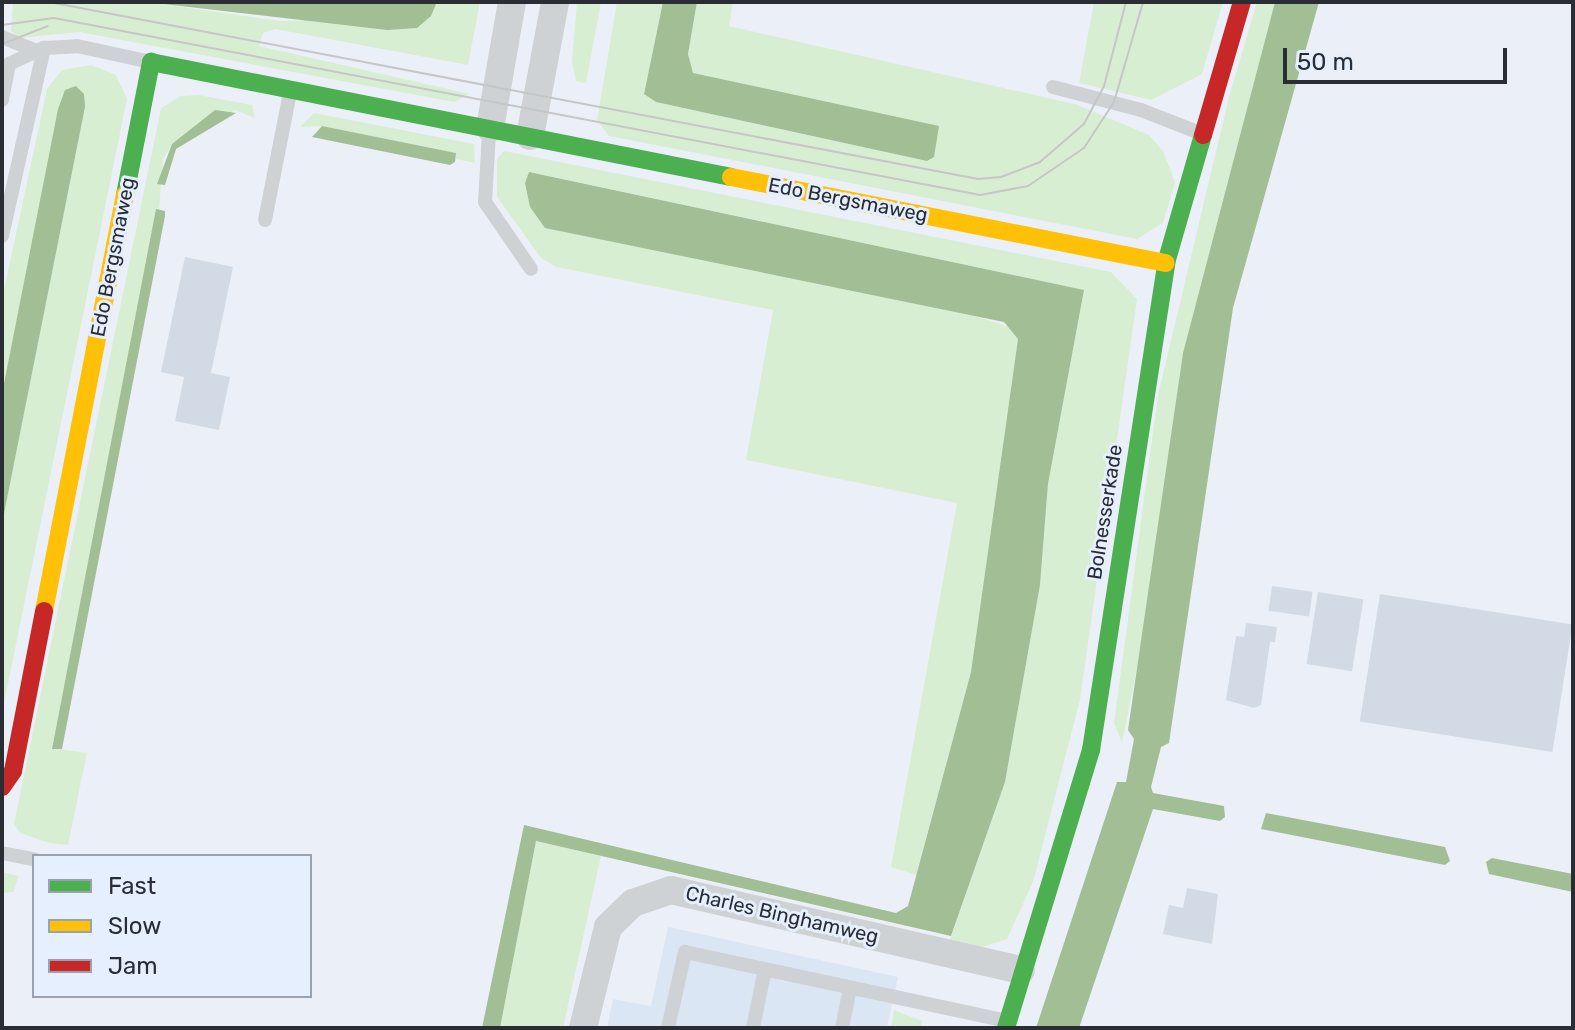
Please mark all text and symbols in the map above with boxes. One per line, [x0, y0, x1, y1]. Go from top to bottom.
scale bar [1287, 32, 1511, 82]
text: 50 m [1297, 48, 1354, 76]
street label: Edo Bergsmaweg [766, 173, 930, 227]
street label: Edo Bergsmaweg [86, 175, 140, 339]
street label: Bolnesserkade [1082, 443, 1128, 581]
legend [32, 854, 312, 998]
text: Fast [108, 872, 156, 900]
street label: Charles Binghamweg [683, 881, 881, 949]
text: Slow [108, 912, 161, 940]
text: Jam [108, 952, 158, 980]

